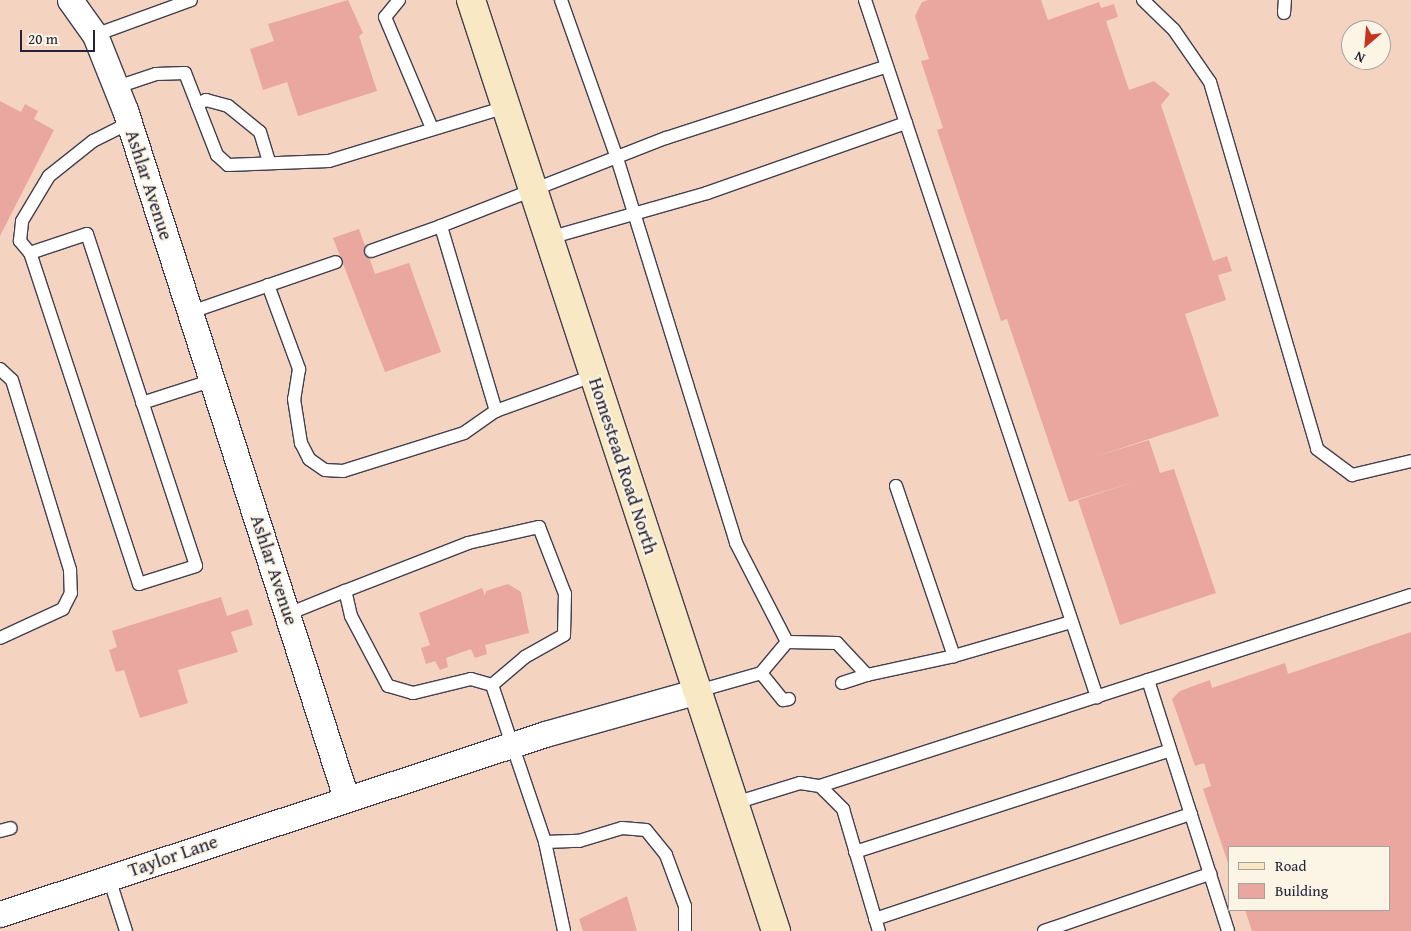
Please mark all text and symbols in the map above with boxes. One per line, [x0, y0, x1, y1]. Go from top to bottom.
scale bar [22, 20, 98, 52]
north arrow [1341, 20, 1391, 70]
text: 20 m [28, 28, 58, 49]
text: N [1351, 46, 1368, 69]
street label: Ashlar Avenue [120, 127, 178, 243]
street label: Homestead Road North [584, 375, 662, 557]
street label: Ashlar Avenue [245, 512, 303, 628]
street label: Taylor Lane [125, 830, 221, 882]
legend [1228, 846, 1391, 911]
text: Road [1275, 855, 1306, 876]
text: Building [1275, 880, 1328, 901]

